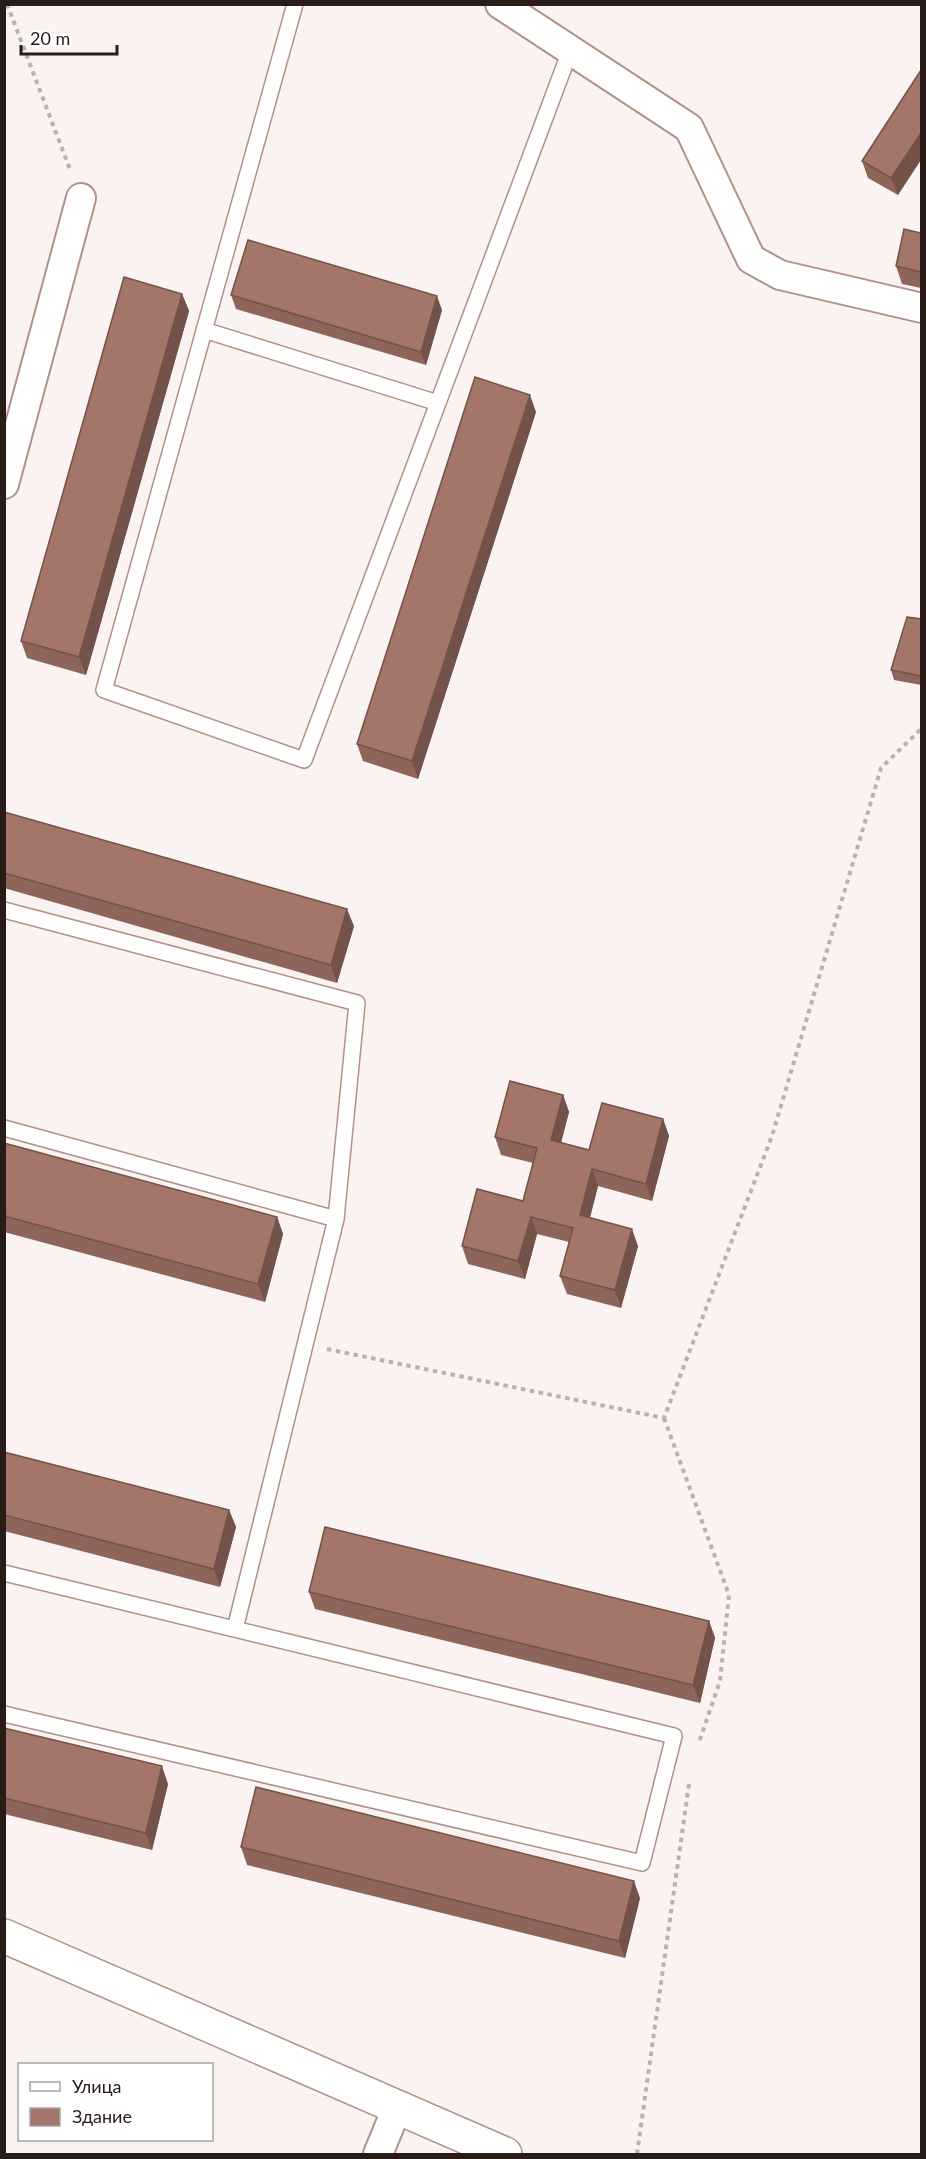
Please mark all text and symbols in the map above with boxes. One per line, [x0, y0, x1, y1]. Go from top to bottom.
scale bar [21, 18, 117, 56]
text: 20 m [30, 27, 70, 49]
legend [18, 2063, 213, 2141]
text: Улица [72, 2075, 122, 2097]
text: Здание [72, 2105, 132, 2127]

